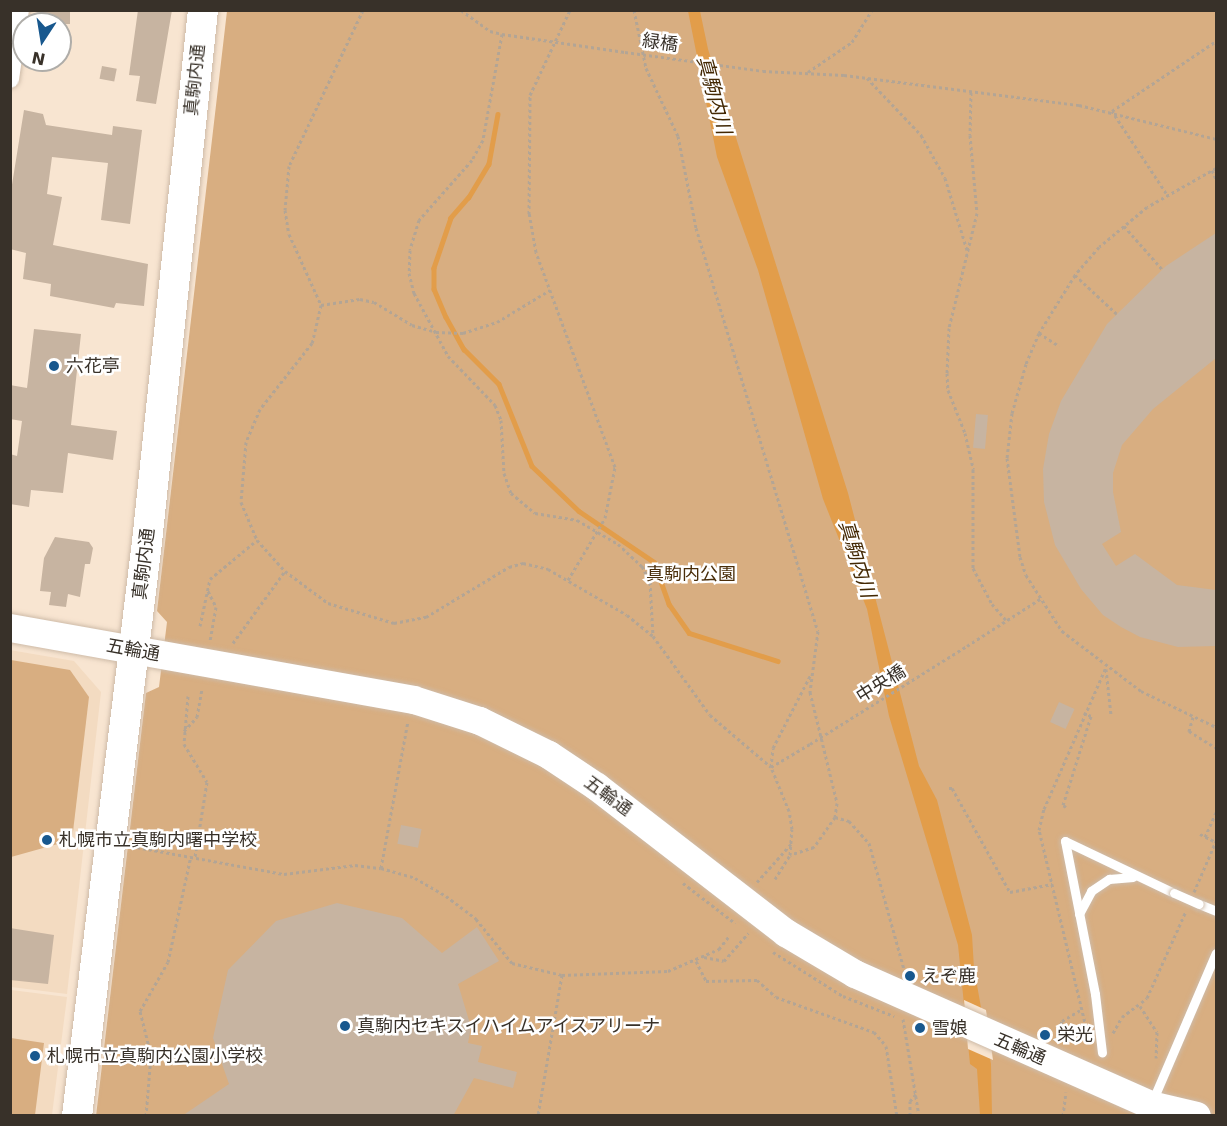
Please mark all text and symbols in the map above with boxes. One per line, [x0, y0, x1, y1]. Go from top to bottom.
north arrow [12, 12, 72, 72]
street label: 緑橋 [641, 30, 679, 56]
street label: 真駒内通 [180, 43, 210, 117]
text: N [30, 47, 47, 69]
water label: 真駒内川 [692, 53, 736, 137]
place label: 六花亭 [66, 355, 120, 377]
marker: 六花亭 [47, 359, 61, 373]
water label: 真駒内川 [834, 517, 880, 601]
street label: 真駒内通 [129, 527, 159, 601]
park label: 真駒内公園 [646, 563, 736, 585]
street label: 五輪通 [105, 635, 161, 665]
street label: 中央橋 [852, 661, 910, 707]
street label: 五輪通 [580, 771, 636, 821]
place label: 札幌市立真駒内曙中学校 [59, 829, 257, 851]
marker: 札幌市立真駒内曙中学校 [40, 833, 54, 847]
place label: えぞ鹿 [922, 965, 976, 987]
marker: えぞ鹿 [903, 969, 917, 983]
place label: 真駒内セキスイハイムアイスアリーナ [357, 1015, 663, 1037]
place label: 雪娘 [932, 1017, 968, 1039]
marker: 真駒内セキスイハイムアイスアリーナ [338, 1019, 352, 1033]
marker: 雪娘 [913, 1021, 927, 1035]
place label: 栄光 [1057, 1024, 1093, 1046]
marker: 栄光 [1038, 1028, 1052, 1042]
street label: 五輪通 [991, 1029, 1049, 1069]
place label: 札幌市立真駒内公園小学校 [47, 1045, 263, 1067]
marker: 札幌市立真駒内公園小学校 [28, 1049, 42, 1063]

